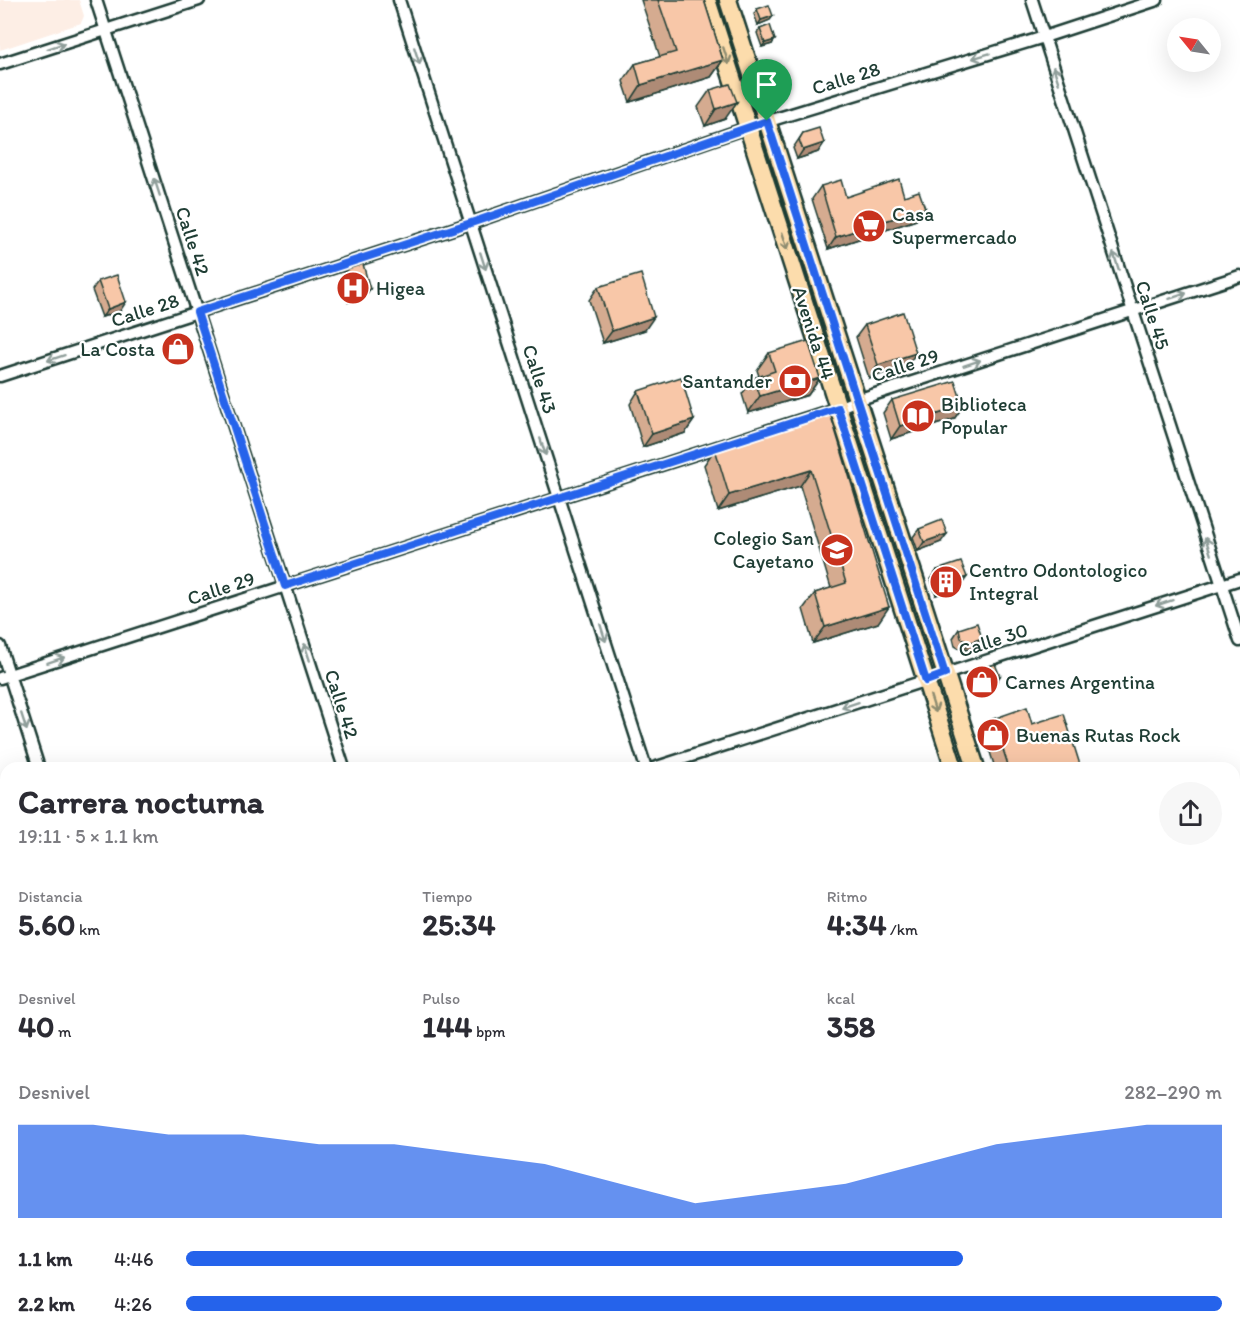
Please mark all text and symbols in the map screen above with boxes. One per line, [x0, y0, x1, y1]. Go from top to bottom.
north arrow [1167, 18, 1221, 72]
map controls [1167, 18, 1221, 72]
one-way arrow [46, 40, 65, 51]
one-way arrow [412, 46, 423, 65]
one-way arrow [721, 46, 732, 65]
one-way arrow [972, 51, 991, 62]
street label: Calle 28 [809, 56, 883, 100]
pin [741, 59, 792, 121]
one-way arrow [1050, 66, 1061, 85]
icon: arrive [750, 68, 783, 101]
one-way arrow [150, 178, 161, 197]
place label: Casa Supermercado [892, 202, 1017, 249]
street label: Calle 42 [171, 203, 216, 279]
supermarket icon: Casa Supermercado [851, 208, 887, 244]
one-way arrow [780, 231, 791, 250]
one-way arrow [478, 251, 489, 270]
one-way arrow [1110, 252, 1121, 271]
hospital icon: Higea [335, 270, 371, 306]
place label: Higea [376, 276, 426, 300]
street label: Calle 45 [1131, 277, 1175, 353]
street label: Avenida 44 [788, 283, 840, 383]
street label: Calle 28 [108, 288, 182, 332]
one-way arrow [1168, 290, 1187, 301]
shop icon: La Costa [160, 331, 196, 367]
place label: La Costa [80, 337, 156, 361]
street label: Calle 43 [518, 341, 562, 417]
street label: Calle 29 [868, 343, 942, 387]
one-way arrow [47, 353, 66, 364]
one-way arrow [962, 357, 981, 368]
bank icon: Santander [777, 363, 813, 399]
place label: Santander [682, 369, 772, 393]
place label: Biblioteca Popular [941, 392, 1027, 439]
library icon: Biblioteca Popular [900, 398, 936, 434]
one-way arrow [538, 437, 549, 456]
place label: Colegio San Cayetano [713, 526, 814, 573]
school or university icon: Colegio San Cayetano [819, 532, 855, 568]
one-way arrow [1202, 537, 1213, 556]
place label: Centro Odontologico Integral [969, 558, 1147, 605]
building icon: Centro Odontologico Integral [928, 564, 964, 600]
street label: Calle 29 [184, 566, 258, 610]
one-way arrow [1155, 599, 1174, 610]
street label: Calle 30 [955, 617, 1031, 663]
one-way arrow [598, 623, 609, 642]
one-way arrow [301, 643, 312, 662]
one-way arrow [46, 654, 65, 665]
shop icon: Carnes Argentina [964, 664, 1000, 700]
street label: Calle 42 [320, 666, 365, 742]
place label: Carnes Argentina [1005, 670, 1155, 694]
one-way arrow [928, 694, 939, 713]
one-way arrow [841, 700, 860, 711]
one-way arrow [20, 712, 31, 731]
shop icon: Buenas Rutas Rock [975, 717, 1011, 753]
place label: Buenas Rutas Rock [1016, 723, 1181, 747]
text: Carrera nocturna [18, 782, 264, 821]
button: share [1159, 782, 1222, 845]
text: 19:11 · 5 × 1.1 km [18, 824, 159, 848]
text: Distancia [18, 887, 83, 906]
text: Tiempo [422, 887, 472, 906]
text: Ritmo [827, 887, 867, 906]
text: 5.60 [18, 906, 75, 943]
text: 25:34 [422, 906, 496, 943]
text: 4:34 [827, 906, 886, 943]
text: km [75, 920, 100, 939]
text: /km [886, 920, 918, 939]
text: Desnivel [18, 989, 76, 1008]
text: Pulso [422, 989, 460, 1008]
text: kcal [827, 989, 855, 1008]
text: 40 [18, 1008, 55, 1045]
text: 144 [422, 1008, 472, 1045]
text: 358 [827, 1008, 875, 1045]
text: m [55, 1022, 72, 1041]
text: bpm [472, 1022, 506, 1041]
text: Desnivel [18, 1080, 90, 1104]
text: 282–290 m [1124, 1080, 1222, 1104]
text: 1.1 km [18, 1247, 72, 1271]
text: 4:46 [114, 1247, 154, 1271]
text: 2.2 km [18, 1292, 75, 1316]
text: 4:26 [114, 1292, 152, 1316]

